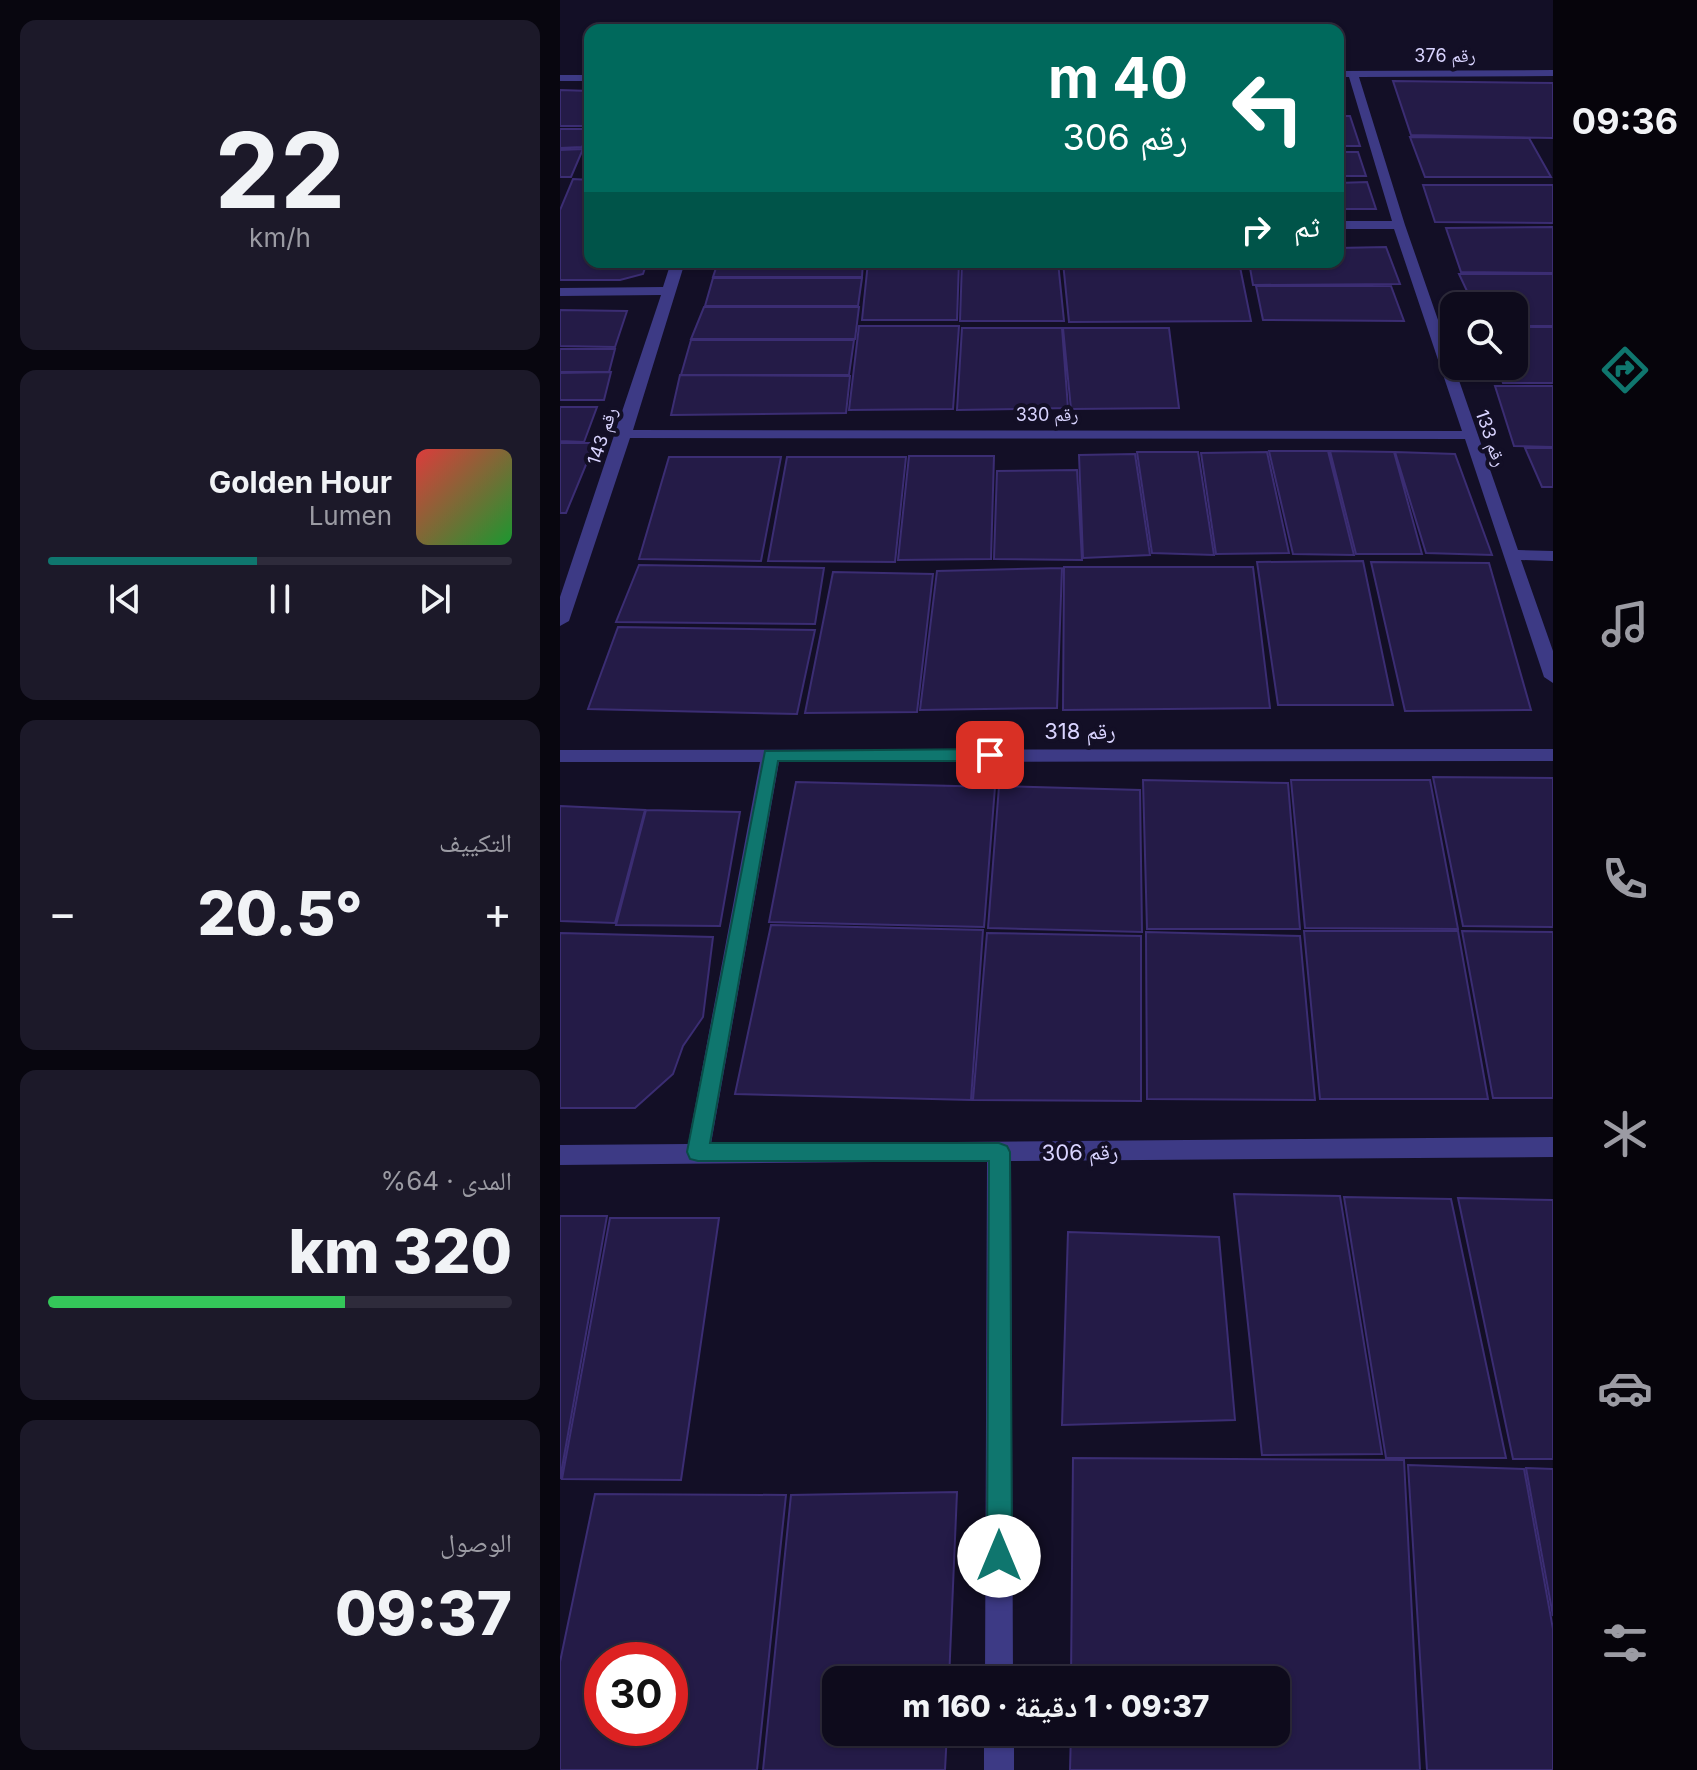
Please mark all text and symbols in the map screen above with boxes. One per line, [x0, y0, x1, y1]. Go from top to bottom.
text: 40 m [1048, 44, 1188, 112]
street label: رقم 376 [1414, 45, 1476, 68]
icon: left [1216, 56, 1320, 160]
text: 09:36 [1572, 99, 1678, 143]
text: 22 [215, 107, 346, 233]
text: رقم 306 [1063, 115, 1188, 159]
icon: right [1234, 208, 1278, 252]
text: ثم [1294, 208, 1320, 244]
text: km/h [249, 222, 311, 253]
map controls [1440, 292, 1528, 380]
button: search [1440, 292, 1528, 380]
icon: directions [1597, 342, 1653, 398]
street label: رقم 330 [1016, 404, 1078, 427]
street label: رقم 143 [583, 405, 623, 468]
street label: رقم 133 [1470, 407, 1510, 470]
text: Golden Hour [209, 464, 392, 500]
text: Lumen [309, 500, 392, 531]
icon: previous [103, 577, 147, 621]
icon: pause [258, 577, 302, 621]
icon: next [413, 577, 457, 621]
icon: music [1597, 596, 1653, 652]
street label: رقم 318 [1044, 718, 1116, 746]
pin [956, 721, 1024, 789]
icon: arrive [968, 733, 1012, 777]
text: التكييف [439, 827, 512, 858]
icon: phone [1597, 851, 1653, 907]
text: 20.5° [197, 877, 363, 949]
text: − [48, 886, 77, 940]
text: + [483, 886, 512, 940]
icon: climate [1597, 1106, 1653, 1162]
street label: رقم 306 [1041, 1138, 1119, 1168]
text: المدى · 64% [381, 1165, 512, 1196]
text: 320 km [288, 1215, 512, 1287]
icon: car [1597, 1360, 1653, 1416]
position arrow [957, 1514, 1041, 1598]
text: الوصول [440, 1527, 512, 1558]
text: 09:37 [335, 1577, 512, 1649]
icon: filters [1597, 1615, 1653, 1671]
speed limit sign: 30 [584, 1642, 688, 1746]
text: 09:37 · 1 دقيقة · 160 m [903, 1688, 1210, 1724]

